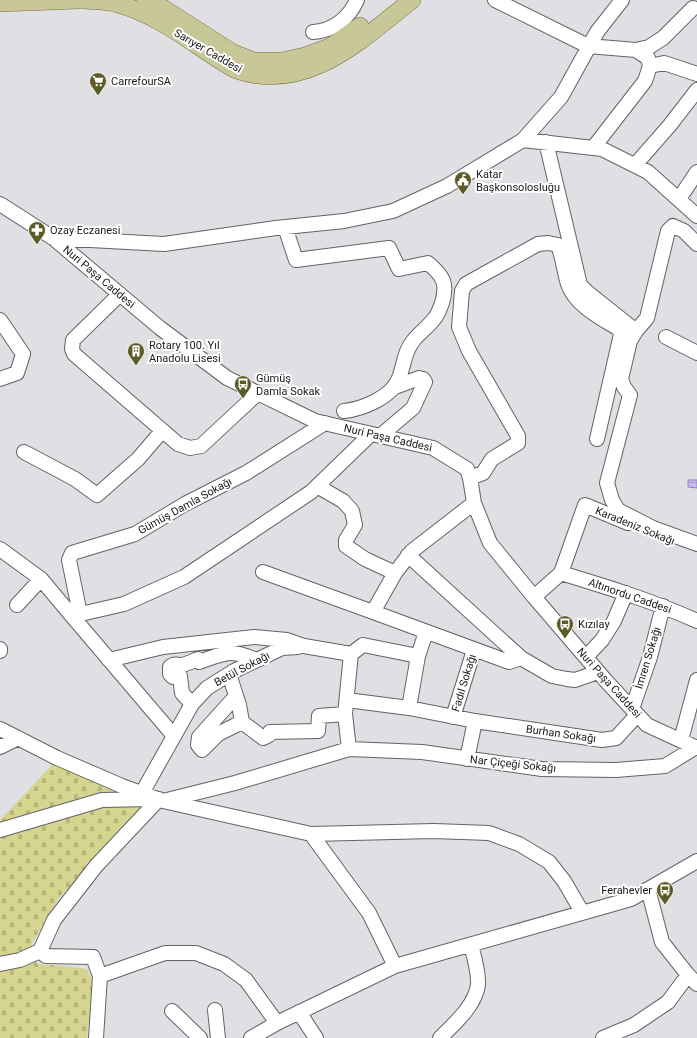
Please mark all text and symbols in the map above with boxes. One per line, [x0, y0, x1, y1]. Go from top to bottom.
street label: Sarıyer Caddesi [172, 26, 244, 76]
supermarket icon: CarrefourSA [88, 71, 108, 96]
place label: CarrefourSA [111, 75, 172, 88]
place label: Katar Başkonsolosluğu [476, 168, 560, 194]
public building icon: Katar Başkonsolosluğu [453, 170, 473, 195]
pharmacy icon: Ozay Eczanesi [27, 220, 47, 245]
place label: Ozay Eczanesi [50, 224, 120, 237]
street label: Nuri Paşa Caddesi [60, 243, 138, 311]
place label: Rotary 100. Yıl Anadolu Lisesi [149, 339, 221, 365]
building icon: Rotary 100. Yıl Anadolu Lisesi [126, 341, 146, 366]
place label: Gümüş Damla Sokak [256, 372, 321, 398]
bus stop icon: Gümüş Damla Sokak [233, 374, 253, 399]
street label: Nuri Paşa Caddesi [343, 422, 433, 454]
street label: Gümüş Damla Sokağı [136, 475, 234, 537]
street label: Karadeniz Sokağı [593, 504, 677, 548]
street label: Altınordu Caddesi [587, 576, 673, 616]
bus stop icon: Kızılay [555, 614, 575, 639]
place label: Kızılay [578, 618, 610, 631]
street label: İmren Sokağı [632, 625, 664, 691]
street label: Nuri Paşa Caddesi [574, 645, 644, 721]
street label: Betül Sokağı [212, 649, 272, 689]
street label: Fadıl Sokağı [449, 653, 479, 713]
street label: Burhan Sokağı [525, 723, 597, 745]
street label: Nar Çiçeği Sokağı [469, 753, 557, 775]
bus stop icon: Ferahevler [655, 880, 675, 905]
place label: Ferahevler [601, 884, 652, 897]

